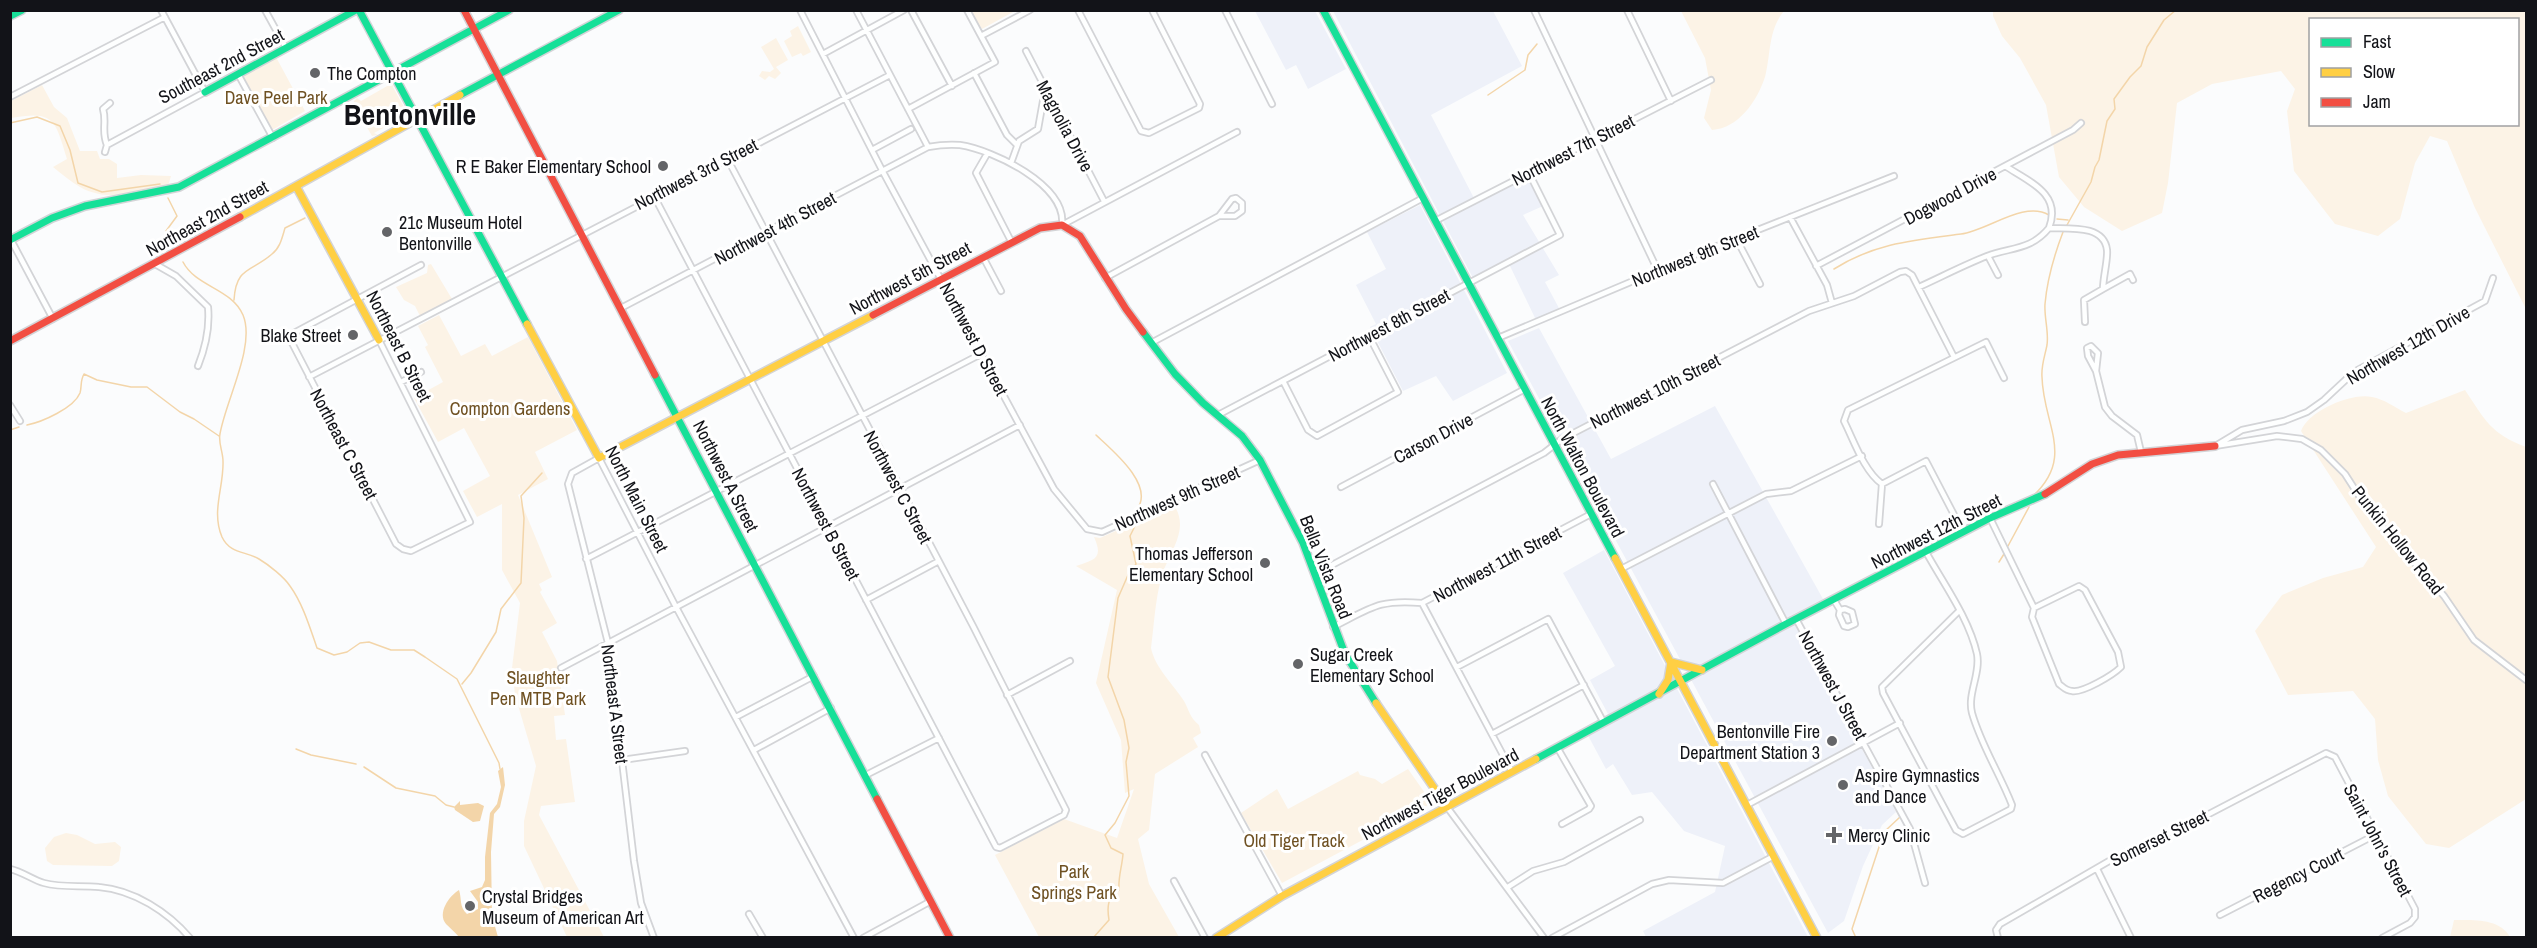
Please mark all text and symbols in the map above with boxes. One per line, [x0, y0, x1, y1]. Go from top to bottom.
legend [2309, 18, 2519, 126]
street label: Southeast 2nd Street [154, 22, 288, 110]
text: Fast [2363, 29, 2391, 54]
text: Slow [2363, 59, 2395, 84]
place label: The Compton [327, 61, 416, 86]
marker: The Compton [308, 66, 322, 80]
street label: Magnolia Drive [1030, 76, 1100, 176]
park label: Dave Peel Park [225, 85, 328, 110]
text: Jam [2363, 89, 2391, 114]
district label: Bentonville [344, 94, 476, 134]
street label: Northwest 7th Street [1507, 108, 1639, 192]
street label: Northwest 3rd Street [630, 132, 762, 216]
place label: R E Baker Elementary School [456, 154, 651, 179]
marker: R E Baker Elementary School [656, 159, 670, 173]
street label: Dogwood Drive [1899, 161, 2001, 231]
street label: Northeast 2nd Street [141, 174, 273, 262]
street label: Northwest 4th Street [710, 185, 840, 271]
place label: 21c Museum Hotel Bentonville [399, 210, 522, 256]
street label: Northwest 9th Street [1628, 219, 1762, 293]
marker: 21c Museum Hotel Bentonville [380, 225, 394, 239]
street label: Northwest 5th Street [845, 235, 975, 321]
street label: Northwest D Street [934, 278, 1014, 400]
street label: Northwest 8th Street [1324, 282, 1454, 368]
street label: Northeast B Street [360, 286, 438, 406]
street label: Northwest 12th Drive [2342, 300, 2474, 390]
place label: Blake Street [261, 323, 341, 348]
marker: Blake Street [346, 328, 360, 342]
street label: Northwest 10th Street [1586, 347, 1724, 435]
street label: Northeast C Street [304, 384, 384, 504]
street label: North Walton Boulevard [1535, 392, 1631, 542]
park label: Compton Gardens [450, 396, 570, 421]
street label: Carson Drive [1389, 407, 1477, 469]
street label: Northwest A Street [687, 416, 765, 536]
street label: Northwest C Street [858, 426, 938, 548]
street label: North Main Street [599, 441, 675, 557]
street label: Northwest 9th Street [1110, 459, 1244, 537]
street label: Northwest B Street [786, 463, 866, 585]
street label: Punkin Hollow Road [2346, 480, 2450, 600]
street label: Northwest 12th Street [1867, 487, 2005, 575]
street label: Bella Vista Road [1294, 511, 1358, 623]
street label: Northwest 11th Street [1429, 520, 1565, 608]
place label: Thomas Jefferson Elementary School [1129, 541, 1253, 587]
marker: Thomas Jefferson Elementary School [1258, 556, 1272, 570]
street label: Northwest J Street [1793, 626, 1873, 744]
place label: Sugar Creek Elementary School [1310, 642, 1434, 688]
street label: Northeast A Street [595, 643, 635, 765]
marker: Sugar Creek Elementary School [1291, 657, 1305, 671]
park label: Slaughter Pen MTB Park [490, 665, 587, 711]
place label: Bentonville Fire Department Station 3 [1680, 719, 1820, 765]
marker: Bentonville Fire Department Station 3 [1825, 734, 1839, 748]
street label: Northwest Tiger Boulevard [1357, 742, 1523, 846]
place label: Aspire Gymnastics and Dance [1854, 763, 1980, 809]
marker: Aspire Gymnastics and Dance [1836, 778, 1850, 792]
street label: Saint John's Street [2338, 779, 2418, 901]
street label: Somerset Street [2106, 803, 2212, 873]
place label: Mercy Clinic [1848, 823, 1930, 848]
marker: Mercy Clinic [1825, 826, 1843, 844]
park label: Old Tiger Track [1243, 828, 1345, 853]
street label: Regency Court [2248, 842, 2348, 908]
park label: Park Springs Park [1031, 859, 1117, 905]
place label: Crystal Bridges Museum of American Art [482, 884, 644, 930]
marker: Crystal Bridges Museum of American Art [463, 899, 477, 913]

